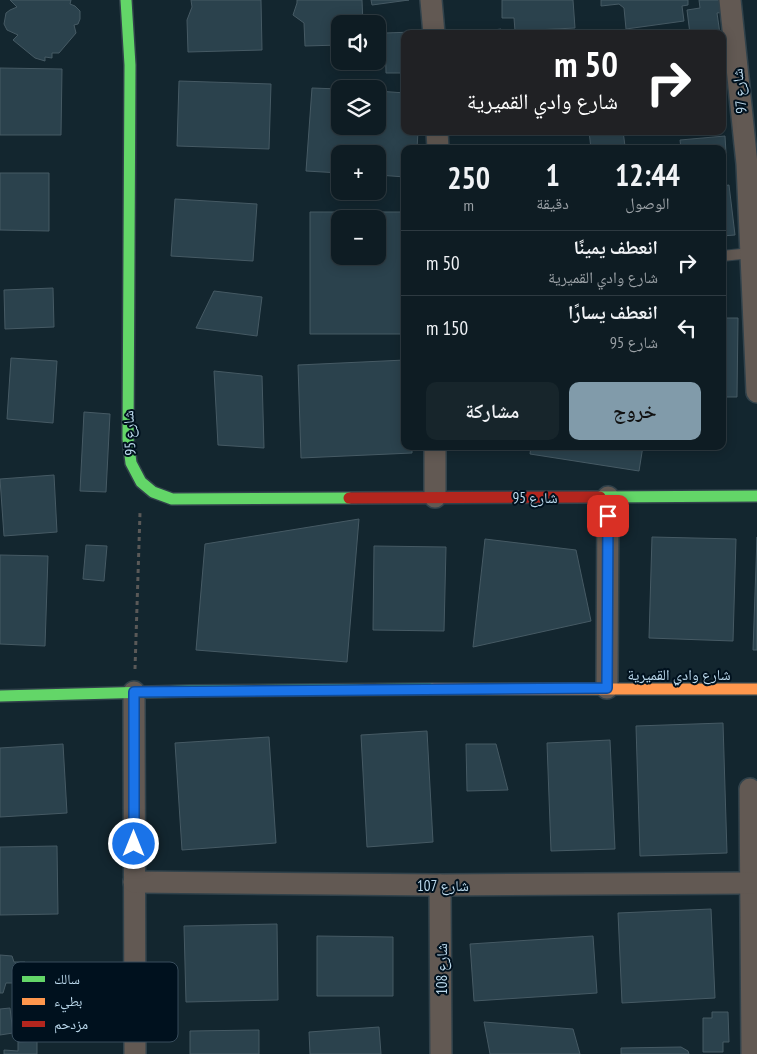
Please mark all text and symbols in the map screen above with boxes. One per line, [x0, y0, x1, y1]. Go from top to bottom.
map controls [331, 15, 386, 265]
button: sound [331, 15, 386, 70]
text: 50 m [554, 41, 618, 87]
icon: right [636, 50, 701, 115]
street label: شارع 97 [727, 67, 752, 114]
button: layers [331, 80, 386, 135]
text: شارع وادي القميرية [467, 87, 618, 115]
button: + [331, 145, 386, 200]
text: 1 [545, 155, 560, 194]
text: 12:44 [615, 155, 680, 194]
text: 250 [447, 158, 490, 197]
text: دقيقة [536, 193, 569, 213]
text: الوصول [625, 193, 670, 213]
text: m [463, 195, 474, 215]
button: − [331, 210, 386, 265]
text: انعطف يمينًا [574, 235, 658, 259]
icon: right [673, 249, 701, 277]
text: 50 m [426, 251, 460, 275]
text: شارع وادي القميرية [548, 267, 658, 287]
text: انعطف يسارًا [568, 300, 658, 324]
icon: left [673, 314, 701, 342]
text: 150 m [426, 316, 468, 340]
text: شارع 95 [610, 332, 658, 352]
button: مشاركة [426, 382, 559, 440]
button: خروج [569, 382, 701, 440]
street label: شارع 95 [118, 410, 141, 456]
street label: شارع 95 [512, 488, 558, 508]
pin [587, 495, 629, 537]
icon: arrive [594, 502, 622, 530]
street label: شارع وادي القميرية [627, 665, 731, 686]
position arrow [107, 817, 159, 869]
street label: شارع 107 [417, 876, 469, 896]
street label: شارع 108 [432, 943, 452, 995]
legend [12, 962, 178, 1042]
text: سالك [54, 970, 80, 988]
text: بطيء [54, 992, 83, 1013]
text: مزدحم [54, 1015, 88, 1034]

